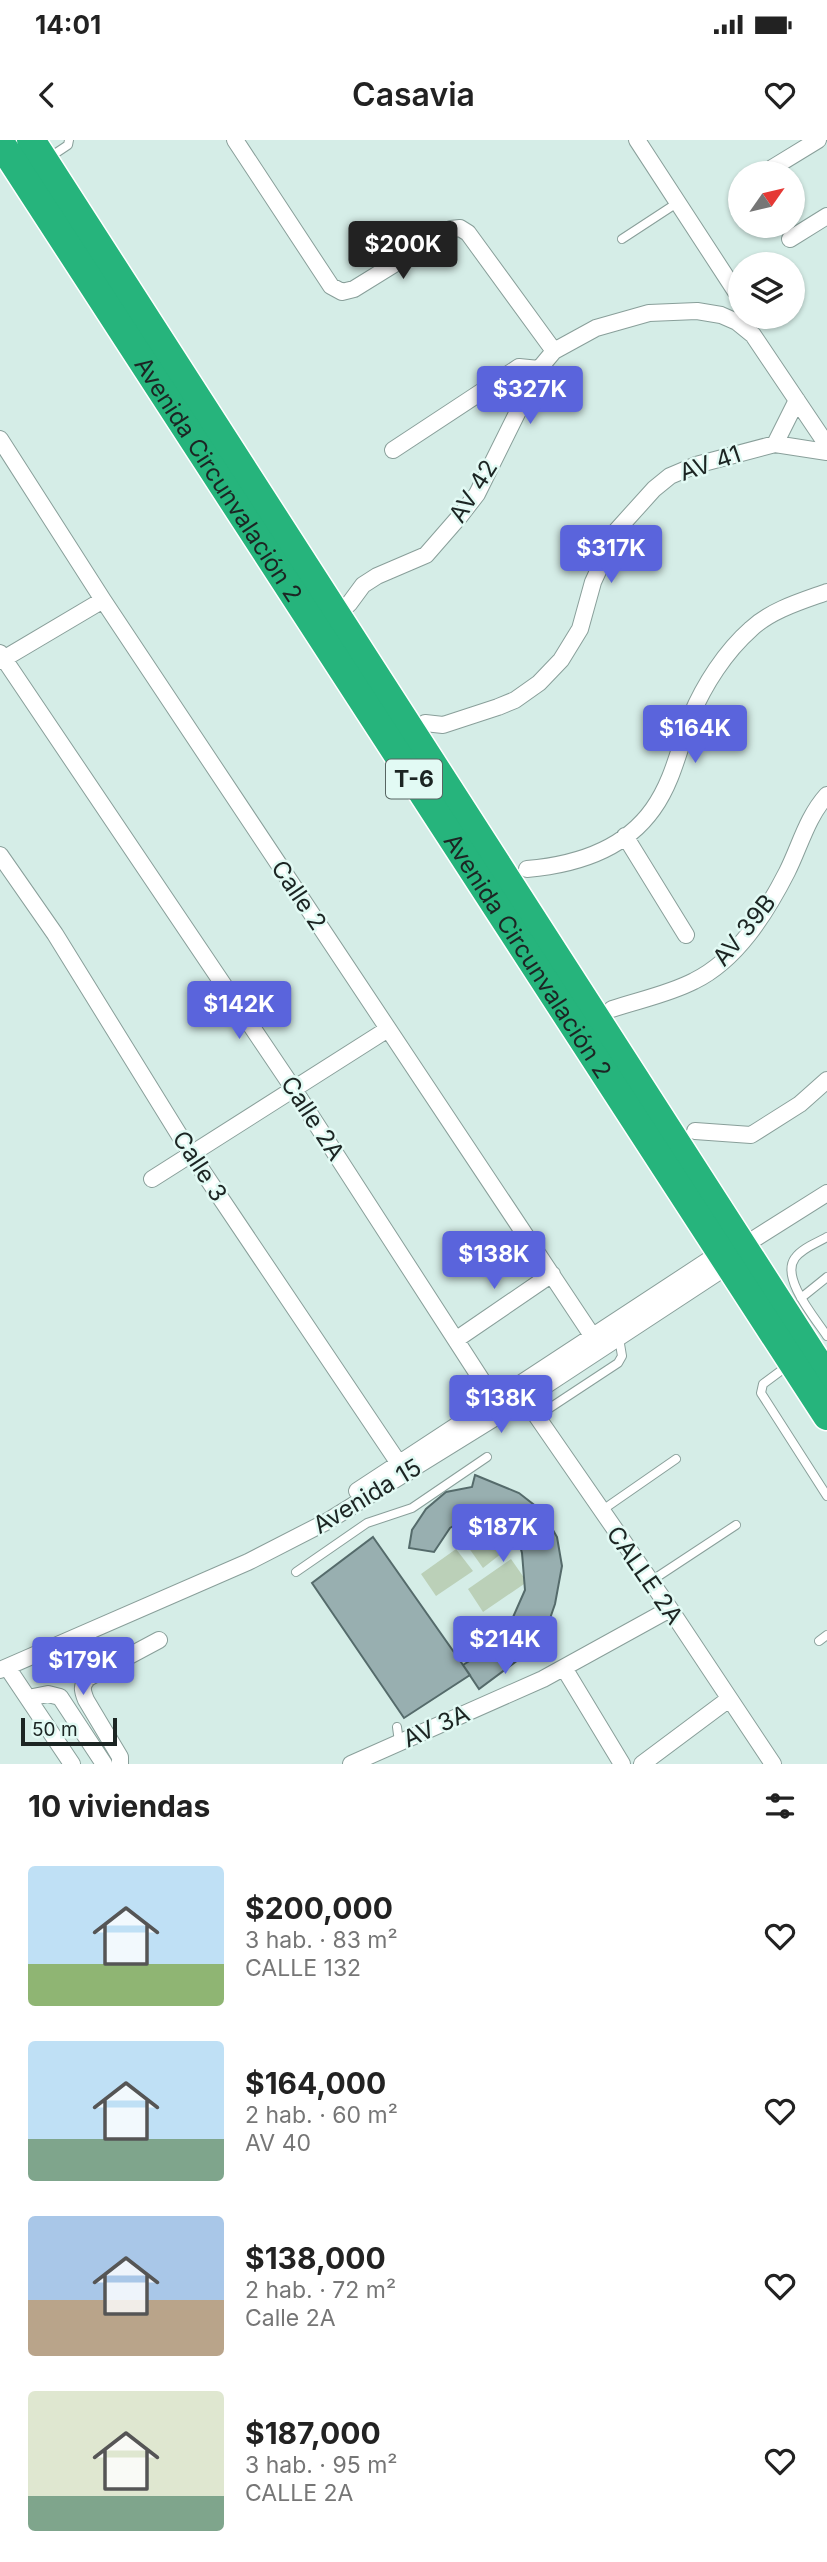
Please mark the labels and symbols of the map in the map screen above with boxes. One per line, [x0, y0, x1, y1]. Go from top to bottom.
north arrow [728, 161, 805, 238]
pin: $200K [354, 222, 452, 281]
street label: Avenida Circunvalación 2 [129, 351, 309, 607]
pin: $327K [481, 366, 579, 426]
street label: AV 41 [675, 439, 745, 487]
street label: AV 42 [443, 454, 503, 528]
pin: $317K [562, 526, 660, 585]
pin: $164K [646, 706, 744, 765]
road number: T-6 [386, 760, 442, 799]
street label: Avenida Circunvalación 2 [438, 828, 618, 1084]
street label: Calle 2 [265, 855, 333, 935]
street label: AV 39B [706, 888, 782, 972]
pin: $142K [190, 982, 288, 1041]
street label: Calle 2A [275, 1070, 351, 1166]
street label: Calle 3 [167, 1125, 233, 1207]
pin: $138K [445, 1232, 543, 1291]
pin: $138K [452, 1376, 550, 1435]
street label: Avenida 15 [308, 1452, 426, 1540]
pin: $187K [454, 1504, 552, 1564]
street label: CALLE 2A [601, 1520, 689, 1630]
pin: $214K [456, 1616, 554, 1676]
pin: $179K [34, 1638, 132, 1697]
street label: AV 3A [398, 1699, 474, 1753]
scale bar [21, 1715, 117, 1747]

